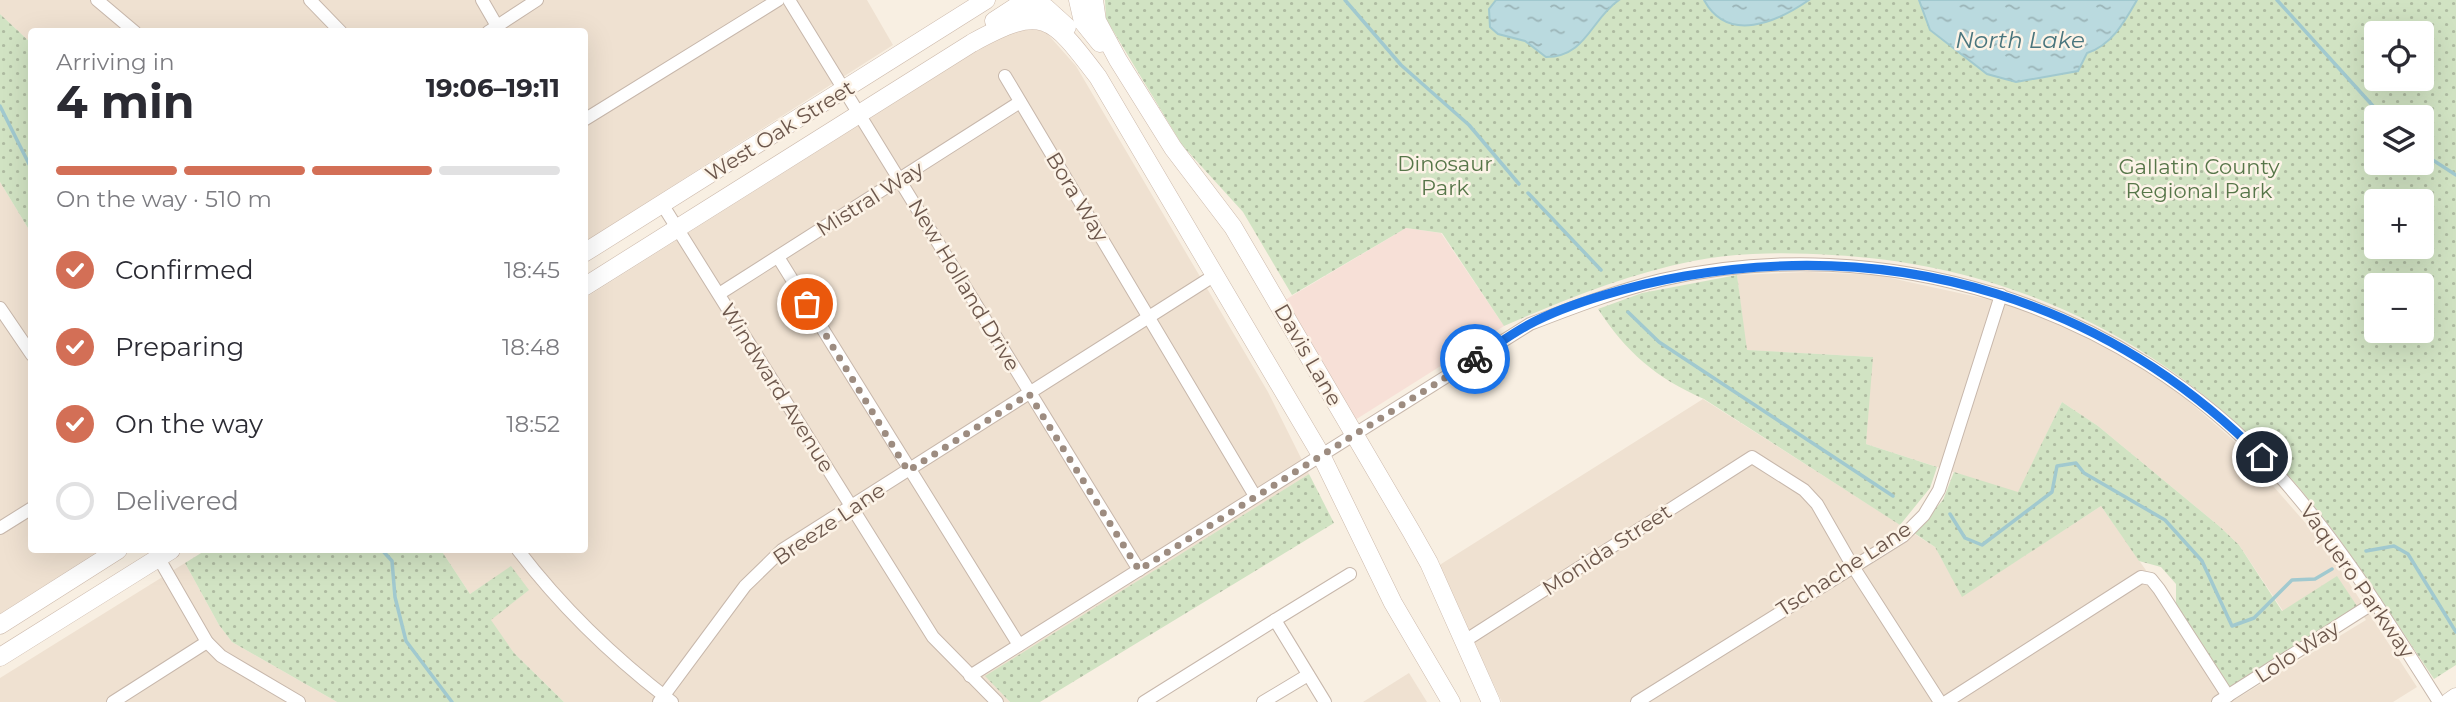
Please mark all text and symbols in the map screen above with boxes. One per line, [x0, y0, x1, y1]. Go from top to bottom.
map controls [2364, 21, 2434, 343]
button: locate [2364, 21, 2434, 91]
water label: North Lake [1955, 26, 2085, 54]
text: Arriving in [56, 48, 175, 76]
text: 19:06–19:11 [426, 72, 560, 104]
text: 4 min [56, 73, 195, 130]
street label: West Oak Street [701, 75, 859, 186]
button: layers [2364, 105, 2434, 175]
street label: Bora Way [1041, 147, 1114, 247]
park label: Dinosaur Park [1397, 151, 1493, 200]
park label: Gallatin County Regional Park [2118, 154, 2280, 203]
street label: Mistral Way [812, 156, 928, 241]
text: On the way · 510 m [56, 185, 272, 213]
button: + [2364, 189, 2434, 259]
street label: New Holland Drive [903, 194, 1026, 375]
icon: check [56, 251, 94, 289]
text: Confirmed [115, 254, 254, 286]
text: 18:45 [504, 256, 560, 284]
button: − [2364, 273, 2434, 343]
pin [777, 274, 837, 334]
icon: bag [788, 285, 826, 323]
street label: Windward Avenue [715, 299, 840, 477]
street label: Davis Lane [1269, 299, 1348, 410]
courier [1440, 324, 1510, 394]
icon: check [56, 328, 94, 366]
text: Preparing [115, 331, 244, 363]
text: 18:48 [502, 333, 560, 361]
icon: bike [1456, 340, 1494, 378]
icon: check [56, 405, 94, 443]
text: On the way [115, 408, 263, 440]
text: 18:52 [506, 410, 560, 438]
pin [2232, 427, 2292, 487]
icon: home [2243, 438, 2281, 476]
street label: Breeze Lane [768, 477, 889, 570]
text: Delivered [115, 485, 239, 517]
street label: Monida Street [1538, 499, 1676, 601]
street label: Vaquero Parkway [2295, 499, 2420, 663]
street label: Tschache Lane [1772, 516, 1916, 621]
street label: Lolo Way [2250, 615, 2344, 688]

